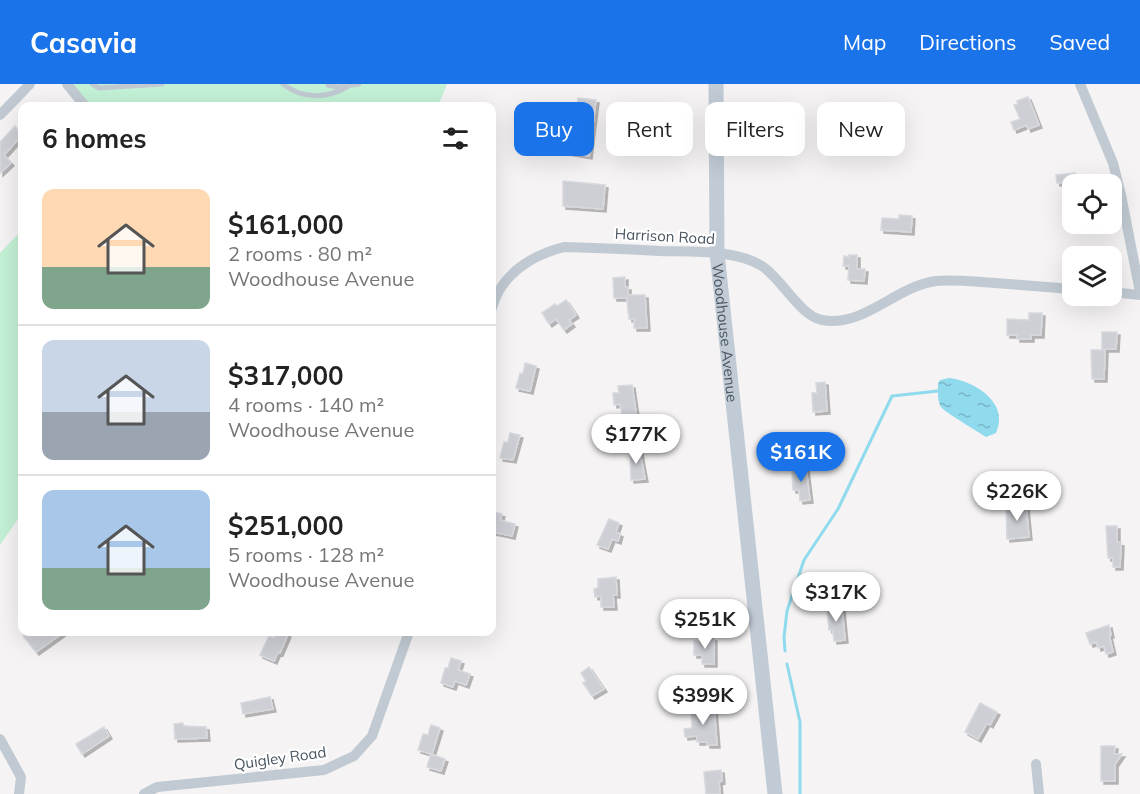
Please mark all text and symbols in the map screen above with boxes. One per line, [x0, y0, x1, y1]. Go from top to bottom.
text: Casavia [30, 25, 137, 60]
text: Map [843, 29, 886, 55]
text: Directions [919, 29, 1016, 55]
text: Saved [1049, 29, 1110, 55]
chip: Buy [514, 102, 594, 156]
chip: Rent [606, 102, 693, 156]
chip: Filters [705, 102, 805, 156]
chip: New [817, 102, 905, 156]
text: 6 homes [42, 122, 146, 155]
icon: filters [439, 122, 472, 155]
map controls [1062, 174, 1122, 306]
button: locate [1062, 174, 1122, 234]
text: $161,000 [228, 208, 344, 241]
icon: home [90, 213, 162, 285]
street label: Harrison Road [614, 224, 716, 248]
text: 2 rooms · 80 m² [228, 241, 372, 266]
button: layers [1062, 246, 1122, 306]
street label: Woodhouse Avenue [709, 262, 742, 403]
text: Woodhouse Avenue [228, 266, 414, 291]
text: $317,000 [228, 359, 344, 392]
icon: home [90, 364, 162, 436]
text: 4 rooms · 140 m² [228, 392, 384, 417]
pin: $177K [594, 414, 678, 465]
text: Woodhouse Avenue [228, 417, 414, 442]
text: $177K [605, 421, 667, 446]
pin: $161K [759, 432, 843, 483]
text: $161K [770, 439, 832, 464]
pin: $226K [975, 471, 1059, 522]
text: $226K [986, 478, 1048, 503]
text: $251,000 [228, 509, 344, 542]
icon: home [90, 514, 162, 586]
text: 5 rooms · 128 m² [228, 542, 384, 567]
text: Woodhouse Avenue [228, 567, 414, 592]
pin: $317K [794, 572, 878, 623]
text: $317K [805, 579, 867, 604]
pin: $251K [663, 599, 747, 650]
text: $251K [674, 606, 736, 631]
pin: $399K [661, 675, 745, 726]
text: $399K [672, 682, 734, 707]
street label: Quigley Road [233, 742, 327, 774]

